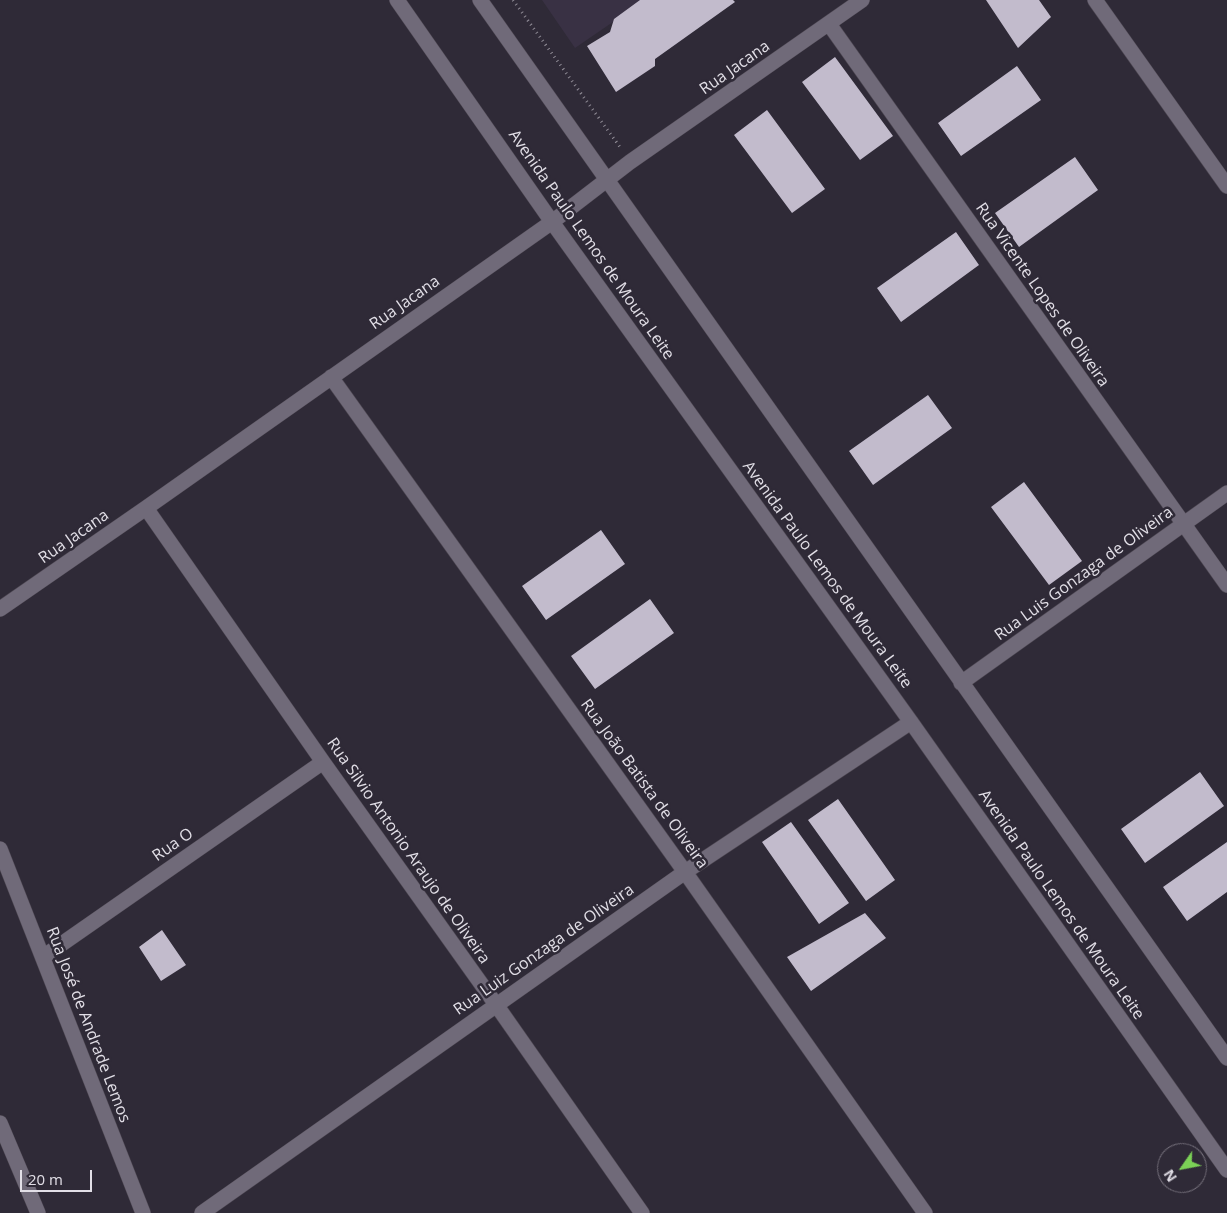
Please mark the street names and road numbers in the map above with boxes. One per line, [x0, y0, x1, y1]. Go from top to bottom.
street label: Rua Jacana [696, 37, 774, 99]
street label: Avenida Paulo Lemos de Moura Leite [504, 126, 678, 364]
street label: Rua Vicente Lopes de Oliveira [971, 199, 1113, 391]
street label: Rua Jacana [366, 272, 444, 334]
street label: Avenida Paulo Lemos de Moura Leite [738, 458, 916, 692]
street label: Rua Luis Gonzaga de Oliveira [991, 503, 1177, 645]
street label: Rua Jacana [35, 506, 113, 568]
street label: Rua João Batista de Oliveira [576, 696, 712, 872]
street label: Rua Silvio Antonio Araujo de Oliveira [322, 734, 494, 968]
street label: Avenida Paulo Lemos de Moura Leite [974, 786, 1148, 1024]
street label: Rua O [149, 824, 197, 866]
street label: Rua Luiz Gonzaga de Oliveira [450, 880, 638, 1020]
street label: Rua José de Andrade Lemos [42, 925, 134, 1125]

